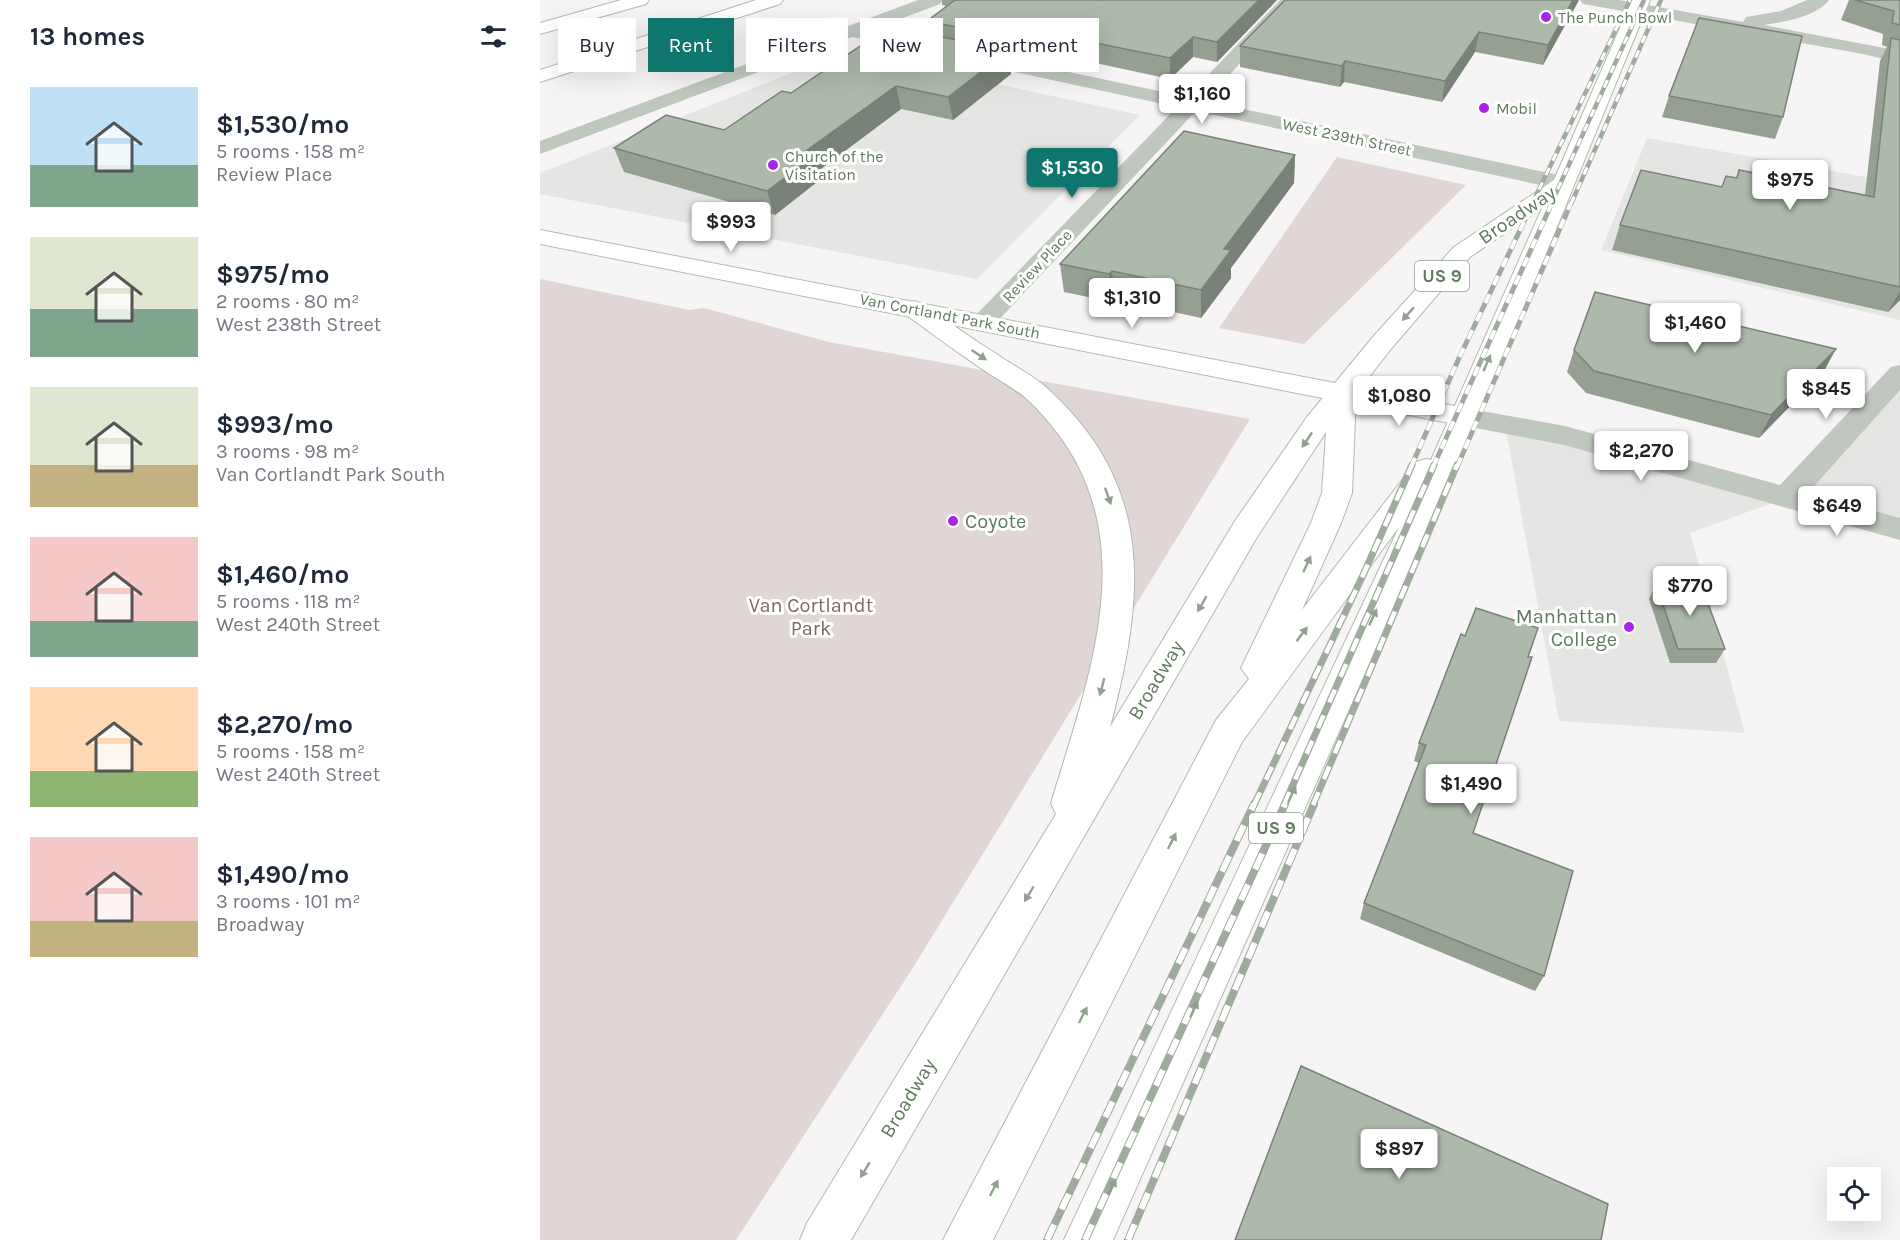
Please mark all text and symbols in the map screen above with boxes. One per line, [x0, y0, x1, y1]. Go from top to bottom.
place label: The Punch Bowl [1558, 8, 1672, 27]
marker: The Punch Bowl [1539, 10, 1553, 24]
chip: Buy [558, 18, 636, 72]
chip: Rent [648, 18, 734, 72]
chip: Filters [746, 18, 848, 72]
chip: New [860, 18, 943, 72]
chip: Apartment [955, 18, 1099, 72]
icon: filters [477, 20, 510, 53]
text: 13 homes [30, 21, 145, 52]
pin: $1,160 [1153, 74, 1251, 125]
text: $1,160 [1173, 82, 1231, 105]
place label: Mobil [1496, 99, 1537, 118]
marker: Mobil [1477, 101, 1491, 115]
text: $1,530/mo [216, 109, 349, 140]
icon: home [78, 111, 150, 183]
street label: West 239th Street [1281, 114, 1413, 160]
text: 5 rooms · 158 m² [216, 140, 365, 163]
place label: Church of the Visitation [785, 147, 884, 184]
pin: $1,530 [1023, 148, 1121, 199]
text: $1,530 [1041, 156, 1103, 179]
marker: Church of the Visitation [766, 158, 780, 172]
pin: $975 [1754, 160, 1826, 211]
text: Review Place [216, 163, 332, 186]
text: $975 [1766, 168, 1814, 191]
street label: Broadway [1474, 181, 1560, 249]
pin: $993 [695, 202, 767, 253]
text: $993 [706, 210, 756, 233]
street label: Review Place [998, 225, 1076, 307]
text: $975/mo [216, 259, 330, 290]
icon: home [78, 261, 150, 333]
road number: US 9 [1415, 261, 1469, 291]
pin: $1,310 [1083, 278, 1181, 329]
text: $1,310 [1103, 286, 1161, 309]
street label: Van Cortlandt Park South [858, 289, 1042, 343]
text: 2 rooms · 80 m² [216, 290, 359, 313]
pin: $1,460 [1646, 303, 1744, 354]
one-way arrow [1401, 307, 1415, 322]
text: $1,460 [1664, 311, 1726, 334]
text: West 238th Street [216, 313, 381, 336]
one-way arrow [971, 349, 987, 361]
one-way arrow [1482, 353, 1492, 371]
pin: $845 [1790, 369, 1862, 420]
pin: $1,080 [1350, 376, 1448, 427]
text: $845 [1801, 377, 1851, 400]
text: $1,080 [1367, 384, 1431, 407]
text: $993/mo [216, 409, 333, 440]
icon: home [78, 411, 150, 483]
one-way arrow [1301, 431, 1313, 447]
pin: $2,270 [1592, 431, 1690, 482]
text: $2,270 [1608, 439, 1674, 462]
text: 3 rooms · 98 m² [216, 440, 359, 463]
text: Van Cortlandt Park South [216, 463, 445, 486]
pin: $649 [1801, 486, 1873, 537]
one-way arrow [1103, 487, 1113, 505]
text: $649 [1812, 494, 1862, 517]
place label: Coyote [965, 510, 1026, 533]
marker: Coyote [946, 514, 960, 528]
one-way arrow [1303, 556, 1312, 573]
text: $1,460/mo [216, 559, 349, 590]
icon: home [78, 561, 150, 633]
pin: $770 [1654, 566, 1726, 617]
text: $770 [1667, 574, 1713, 597]
text: 5 rooms · 118 m² [216, 590, 360, 613]
park label: Van Cortlandt Park [749, 594, 874, 640]
one-way arrow [1196, 596, 1207, 612]
place label: Manhattan College [1516, 605, 1617, 651]
one-way arrow [1369, 608, 1378, 625]
text: West 240th Street [216, 613, 380, 636]
marker: Manhattan College [1622, 620, 1636, 634]
one-way arrow [1295, 626, 1308, 642]
street label: Broadway [1123, 636, 1189, 724]
one-way arrow [1097, 679, 1106, 697]
text: $2,270/mo [216, 709, 353, 740]
icon: home [78, 711, 150, 783]
text: 5 rooms · 158 m² [216, 740, 365, 763]
text: West 240th Street [216, 763, 380, 786]
pin: $1,490 [1422, 764, 1520, 815]
text: $1,490 [1440, 772, 1502, 795]
one-way arrow [1288, 785, 1298, 803]
road number: US 9 [1249, 813, 1303, 843]
one-way arrow [1167, 832, 1177, 849]
text: $1,490/mo [216, 859, 349, 890]
icon: home [78, 861, 150, 933]
one-way arrow [1023, 886, 1034, 902]
text: 3 rooms · 101 m² [216, 890, 361, 913]
text: Broadway [216, 913, 304, 936]
one-way arrow [1189, 1001, 1198, 1018]
one-way arrow [1078, 1006, 1088, 1023]
street label: Broadway [875, 1054, 941, 1142]
pin: $897 [1363, 1129, 1435, 1180]
text: $897 [1375, 1137, 1423, 1160]
one-way arrow [860, 1162, 870, 1179]
map controls [1827, 1167, 1881, 1221]
button: locate [1827, 1167, 1881, 1221]
one-way arrow [1108, 1178, 1117, 1195]
one-way arrow [989, 1179, 999, 1196]

